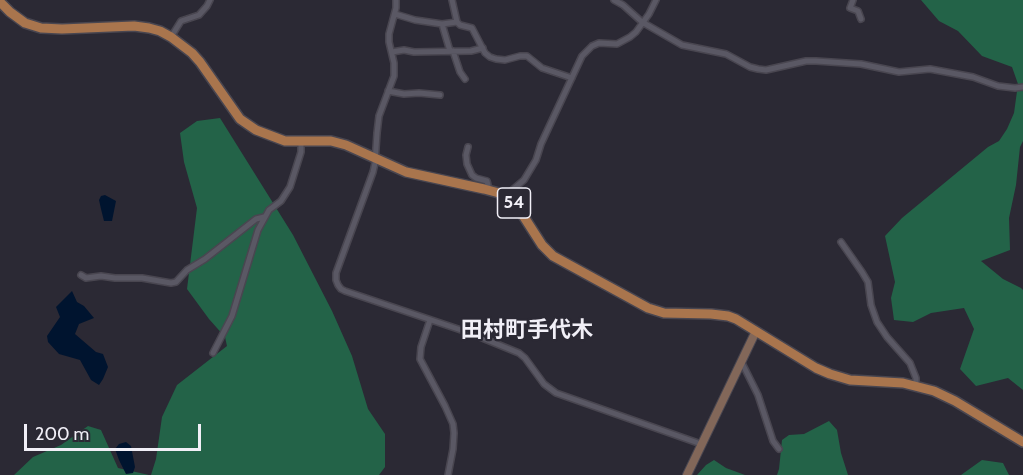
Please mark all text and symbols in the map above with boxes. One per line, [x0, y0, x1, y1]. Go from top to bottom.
road number: 54 [498, 188, 530, 218]
district label: 田村町手代木 [461, 318, 593, 344]
scale bar [27, 412, 204, 450]
text: 200 m [35, 423, 89, 445]

